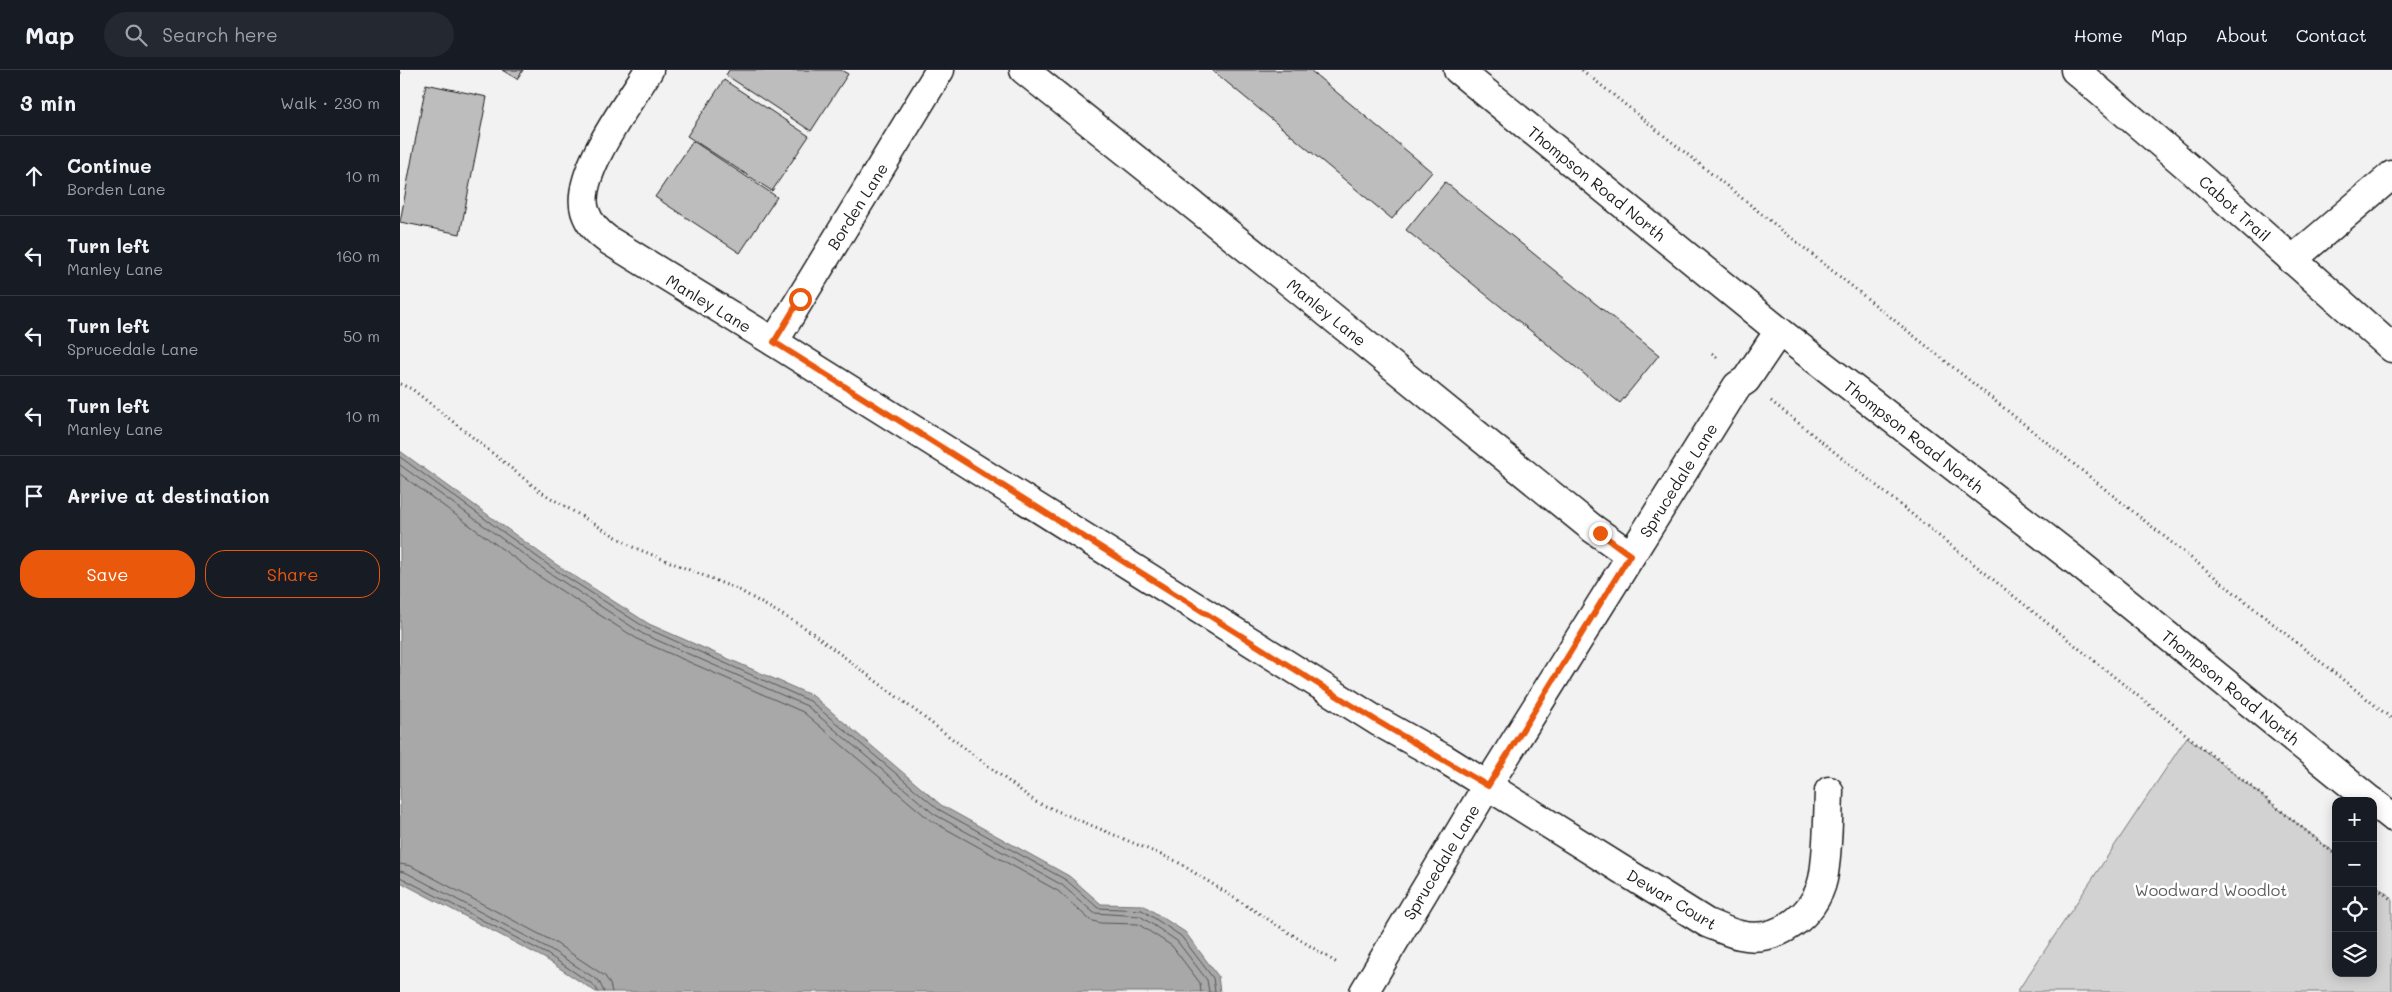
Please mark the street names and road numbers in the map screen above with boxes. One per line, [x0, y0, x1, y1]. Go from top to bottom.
street label: Thompson Road North [1524, 121, 1670, 245]
street label: Borden Lane [822, 159, 892, 253]
street label: Cabot Trail [2195, 170, 2275, 246]
street label: Manley Lane [662, 269, 756, 337]
street label: Manley Lane [1283, 274, 1371, 350]
street label: Thompson Road North [1840, 375, 1988, 497]
street label: Sprucedale Lane [1634, 419, 1722, 541]
street label: Thompson Road North [2158, 625, 2304, 749]
street label: Sprucedale Lane [1398, 800, 1484, 924]
street label: Dewar Court [1623, 864, 1721, 934]

